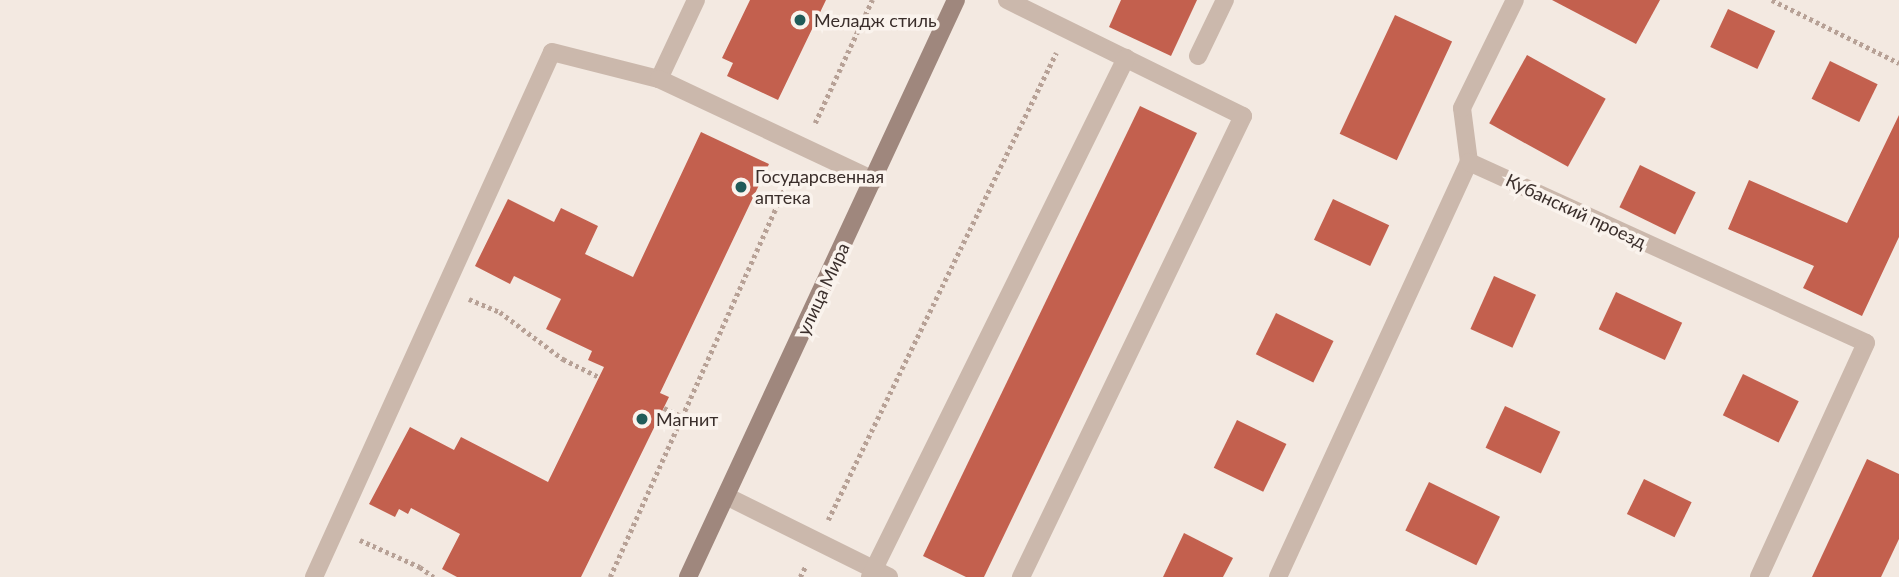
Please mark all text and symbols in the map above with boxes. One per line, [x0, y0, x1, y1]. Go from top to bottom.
place label: Меладж стиль [814, 9, 937, 31]
marker: Меладж стиль [792, 12, 808, 28]
place label: Государсвенная аптека [755, 166, 884, 208]
street label: Кубанский проезд [1502, 169, 1650, 253]
marker: Государсвенная аптека [733, 179, 749, 195]
street label: улица Мира [792, 239, 854, 339]
place label: Магнит [656, 408, 718, 430]
marker: Магнит [634, 411, 650, 427]

